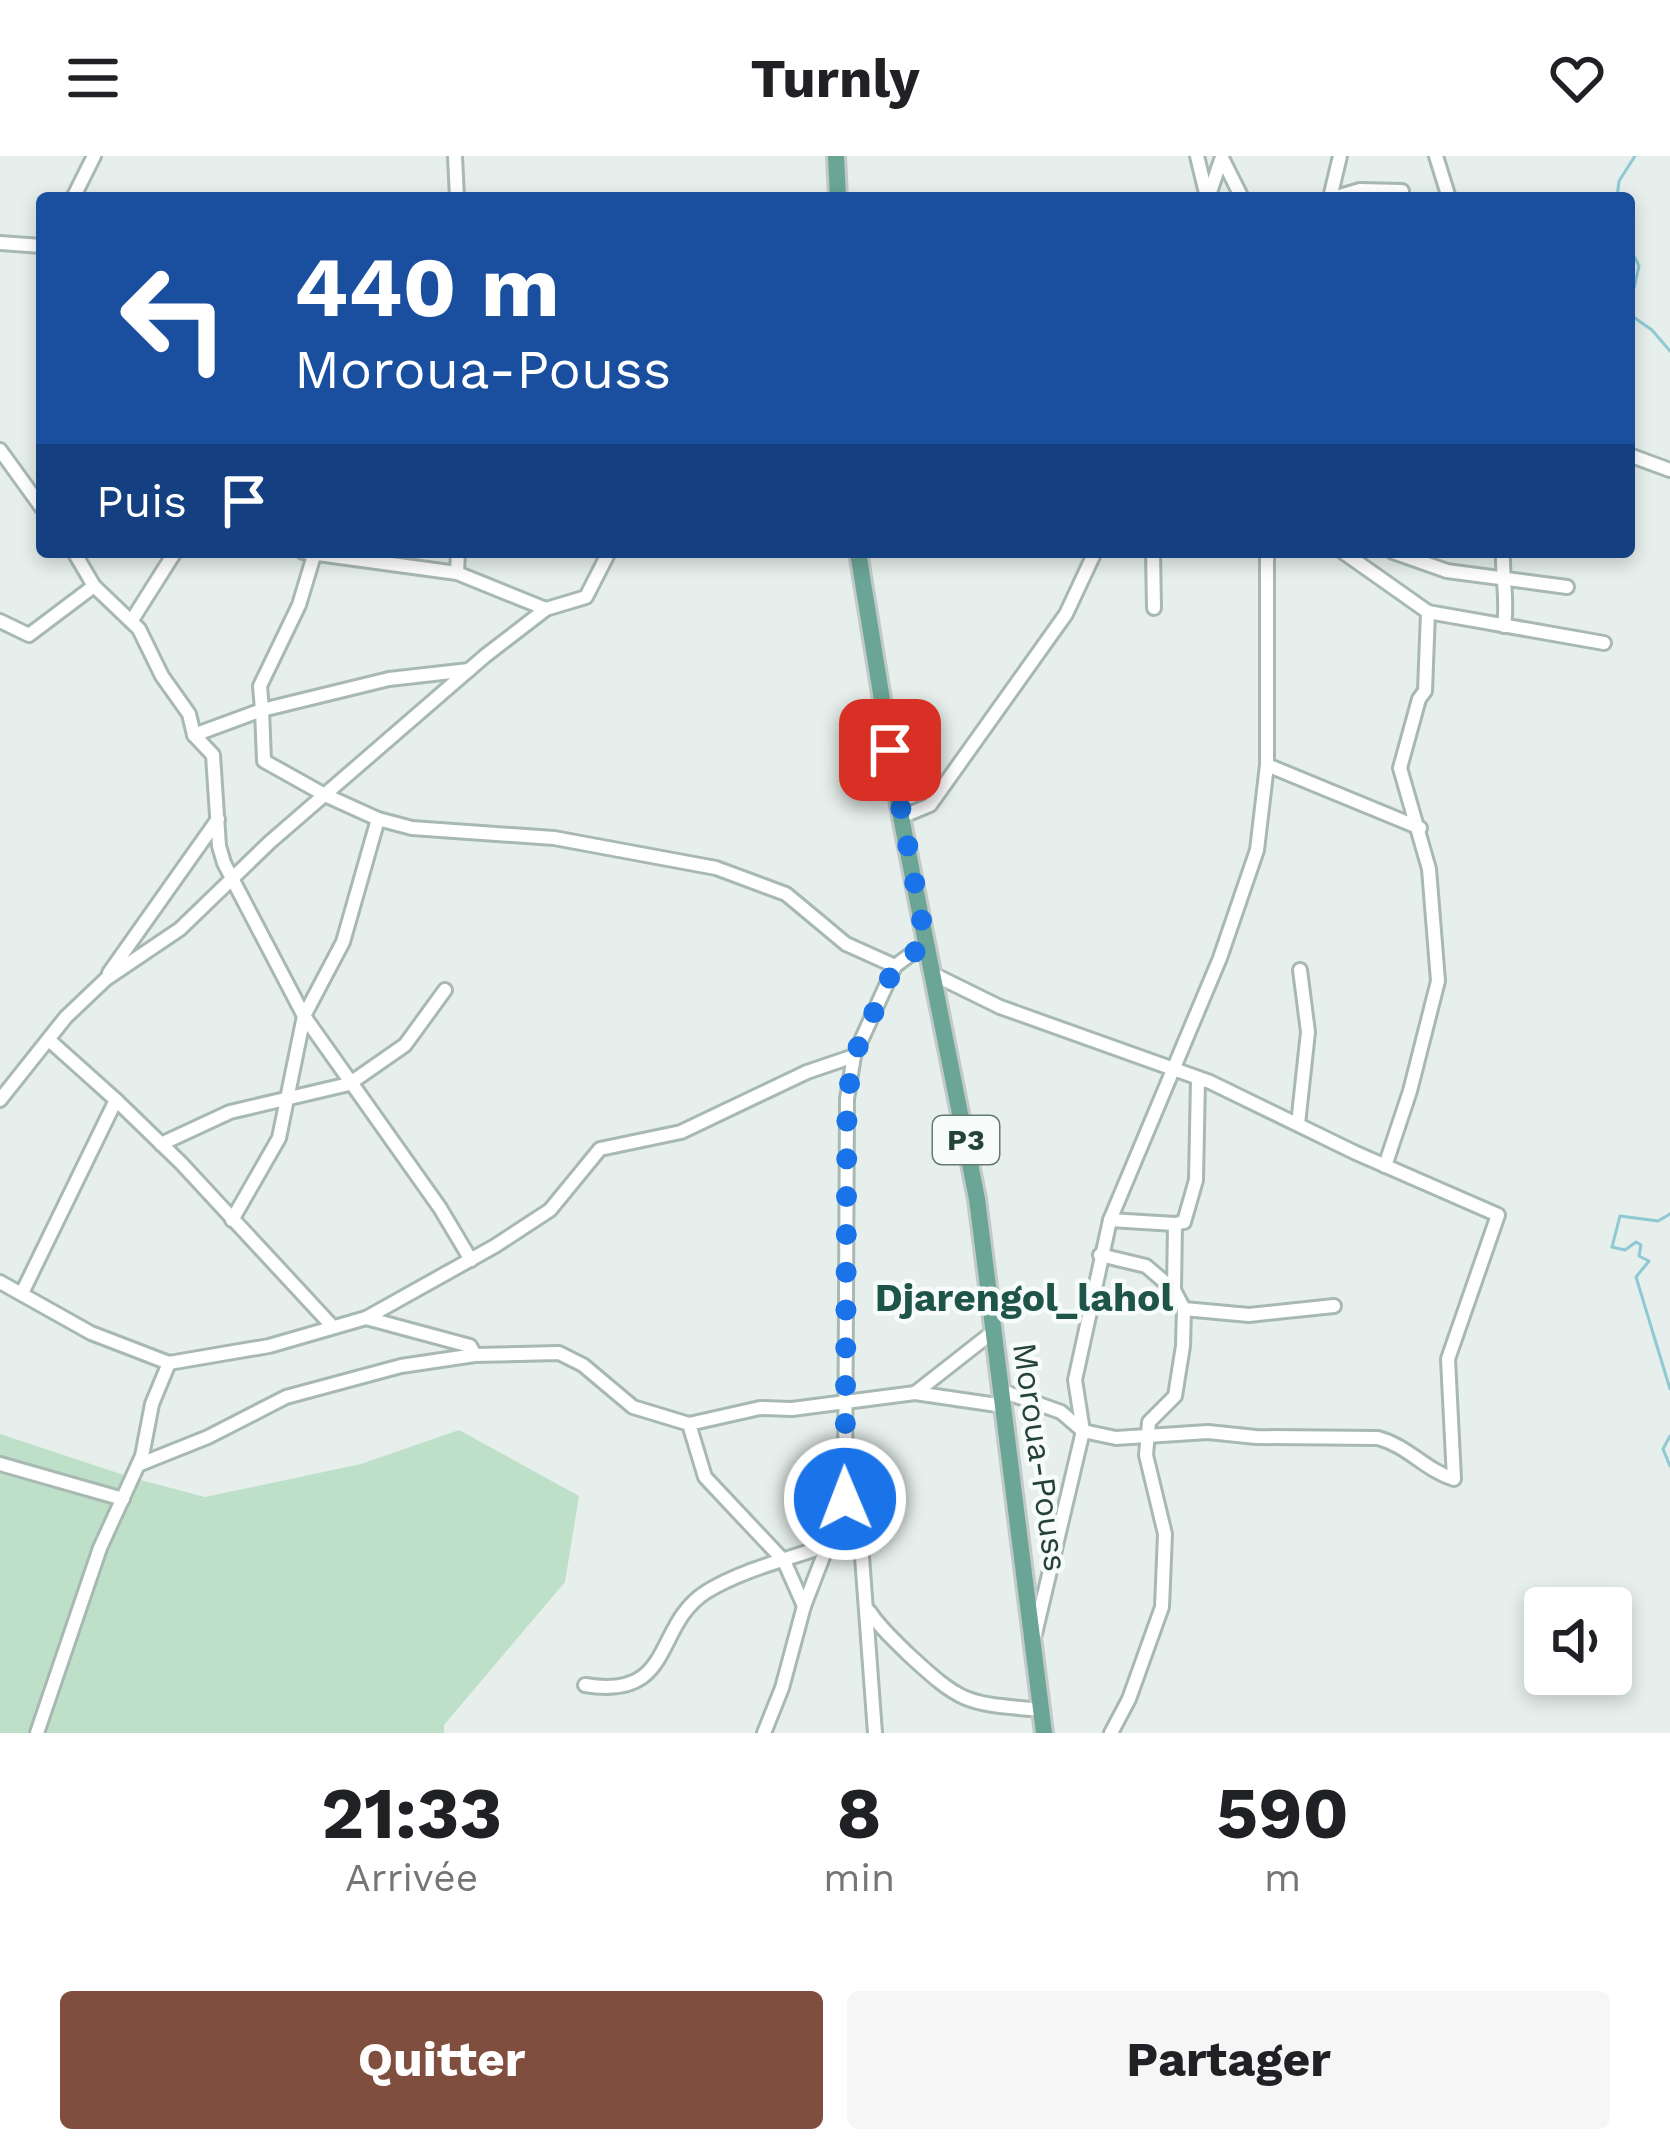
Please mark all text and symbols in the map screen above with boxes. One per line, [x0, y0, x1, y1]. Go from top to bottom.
icon: menu [60, 45, 126, 111]
icon: heart [1544, 45, 1610, 111]
text: Turnly [750, 47, 920, 110]
text: 440 m [294, 238, 560, 336]
icon: left [96, 240, 252, 396]
text: Moroua-Pouss [294, 338, 671, 401]
icon: arrive [211, 468, 277, 534]
text: Puis [96, 475, 187, 528]
pin [839, 699, 941, 801]
icon: arrive [857, 717, 923, 783]
road number: P3 [933, 1116, 999, 1164]
district label: Djarengol_lahol [875, 1275, 1173, 1320]
street label: Moroua-Pouss [1005, 1340, 1076, 1574]
position arrow [782, 1436, 908, 1562]
map controls [1524, 1587, 1632, 1695]
button: sound [1524, 1587, 1632, 1695]
text: 21:33 [321, 1771, 502, 1855]
text: 8 [837, 1771, 882, 1855]
text: 590 [1216, 1771, 1349, 1855]
text: Arrivée [345, 1855, 478, 1900]
text: min [823, 1855, 895, 1900]
text: m [1264, 1855, 1301, 1900]
button: Quitter [60, 1991, 823, 2129]
button: Partager [847, 1991, 1610, 2129]

